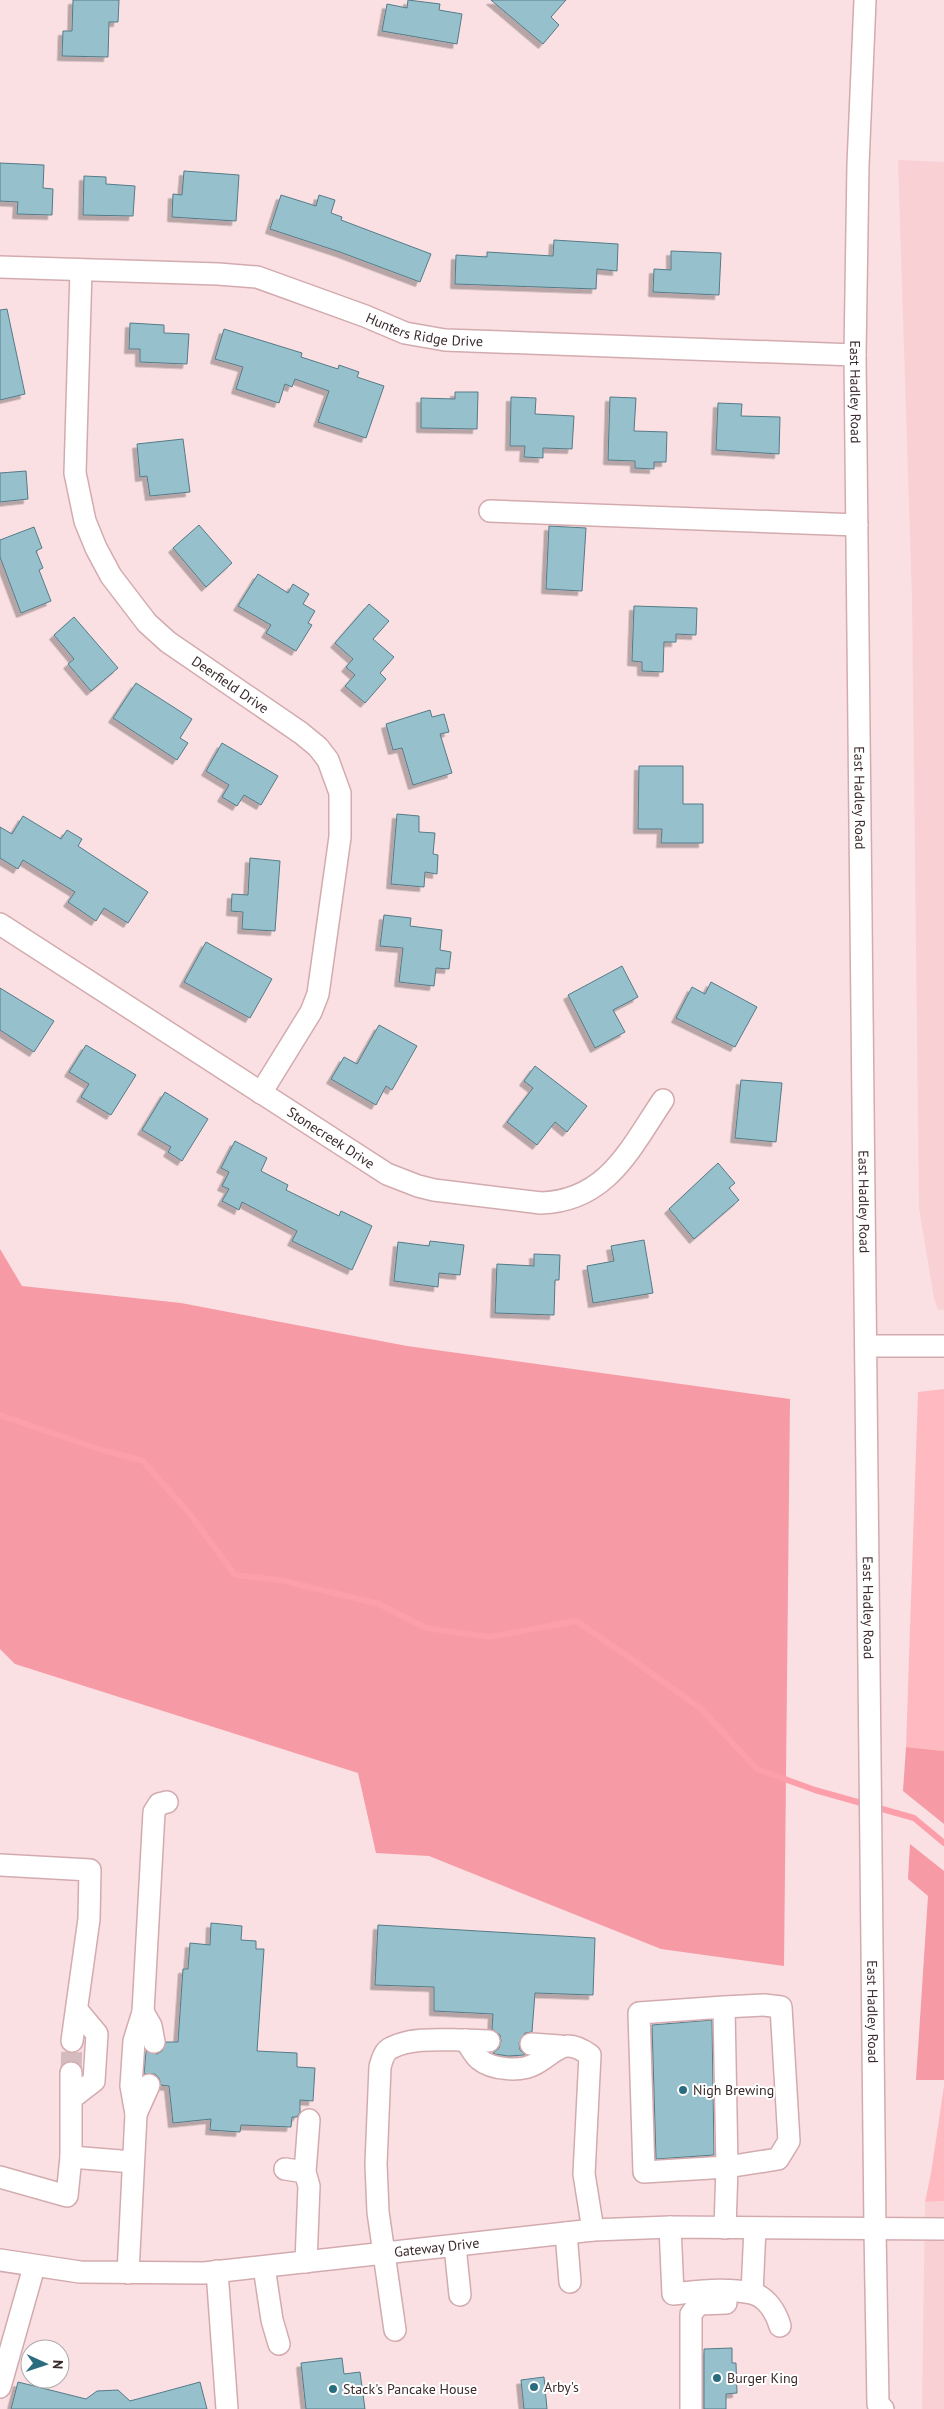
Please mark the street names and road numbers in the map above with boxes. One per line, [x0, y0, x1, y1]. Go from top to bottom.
street label: Hunters Ridge Drive [363, 308, 483, 350]
street label: East Hadley Road [846, 340, 865, 444]
street label: Deerfield Drive [188, 652, 272, 717]
street label: East Hadley Road [850, 746, 869, 849]
street label: Stonecreek Drive [284, 1103, 378, 1173]
street label: East Hadley Road [854, 1150, 874, 1253]
street label: East Hadley Road [859, 1556, 878, 1659]
street label: East Hadley Road [863, 1960, 882, 2063]
street label: Gateway Drive [393, 2234, 480, 2261]

